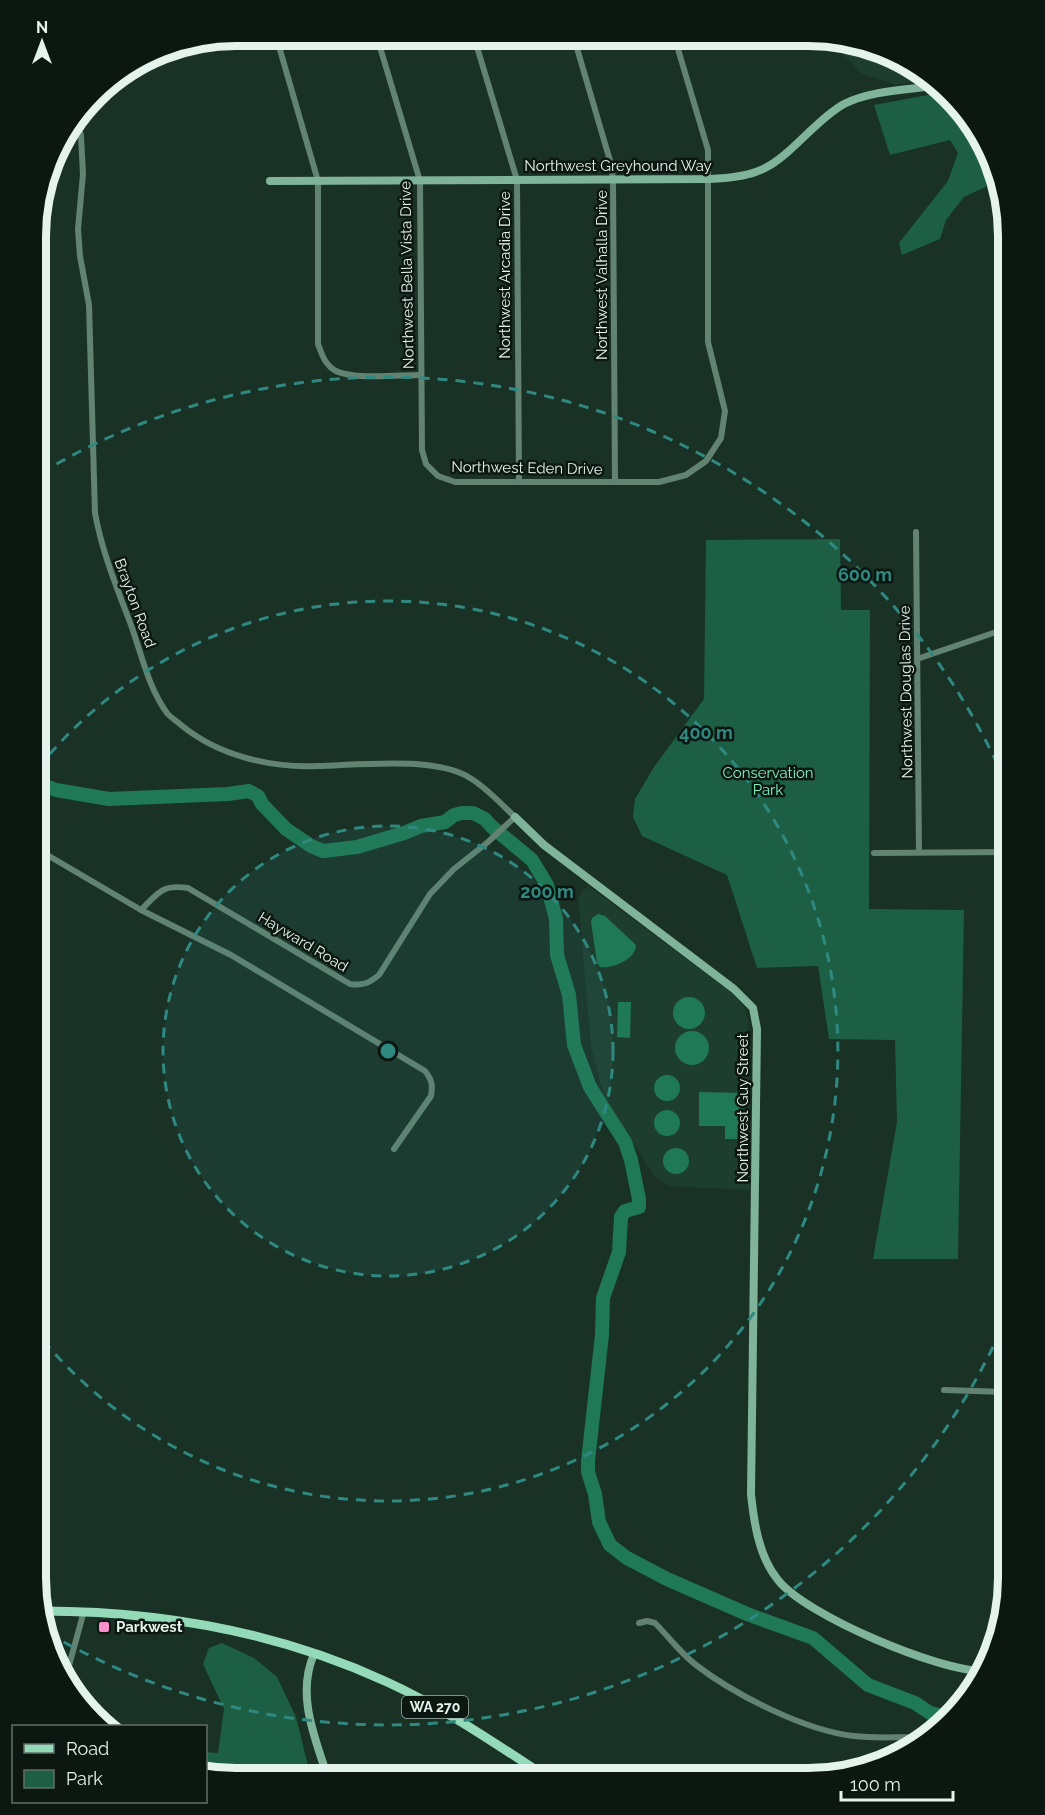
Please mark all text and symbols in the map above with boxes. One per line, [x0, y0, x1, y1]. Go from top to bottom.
north arrow [12, 12, 72, 72]
text: N [36, 18, 48, 37]
street label: Northwest Greyhound Way [524, 157, 712, 175]
street label: Northwest Bella Vista Drive [396, 181, 418, 369]
street label: Northwest Valhalla Drive [593, 190, 611, 360]
street label: Northwest Arcadia Drive [496, 191, 514, 359]
street label: Northwest Eden Drive [451, 458, 603, 478]
street label: Brayton Road [111, 556, 159, 650]
text: 600 m [838, 564, 892, 585]
street label: Northwest Douglas Drive [895, 605, 917, 779]
text: 400 m [679, 722, 733, 743]
park label: Conservation Park [722, 764, 814, 799]
text: 200 m [520, 881, 574, 902]
street label: Hayward Road [255, 908, 351, 976]
street label: Northwest Guy Street [734, 1034, 752, 1182]
centre of rings [378, 1041, 398, 1061]
place label: Parkwest [116, 1618, 183, 1636]
marker: Parkwest [97, 1620, 111, 1634]
road number: WA 270 [402, 1696, 468, 1718]
legend [12, 1725, 207, 1803]
text: Road [66, 1738, 109, 1759]
scale bar [841, 1764, 954, 1802]
text: Park [66, 1768, 103, 1789]
text: 100 m [850, 1774, 901, 1795]

